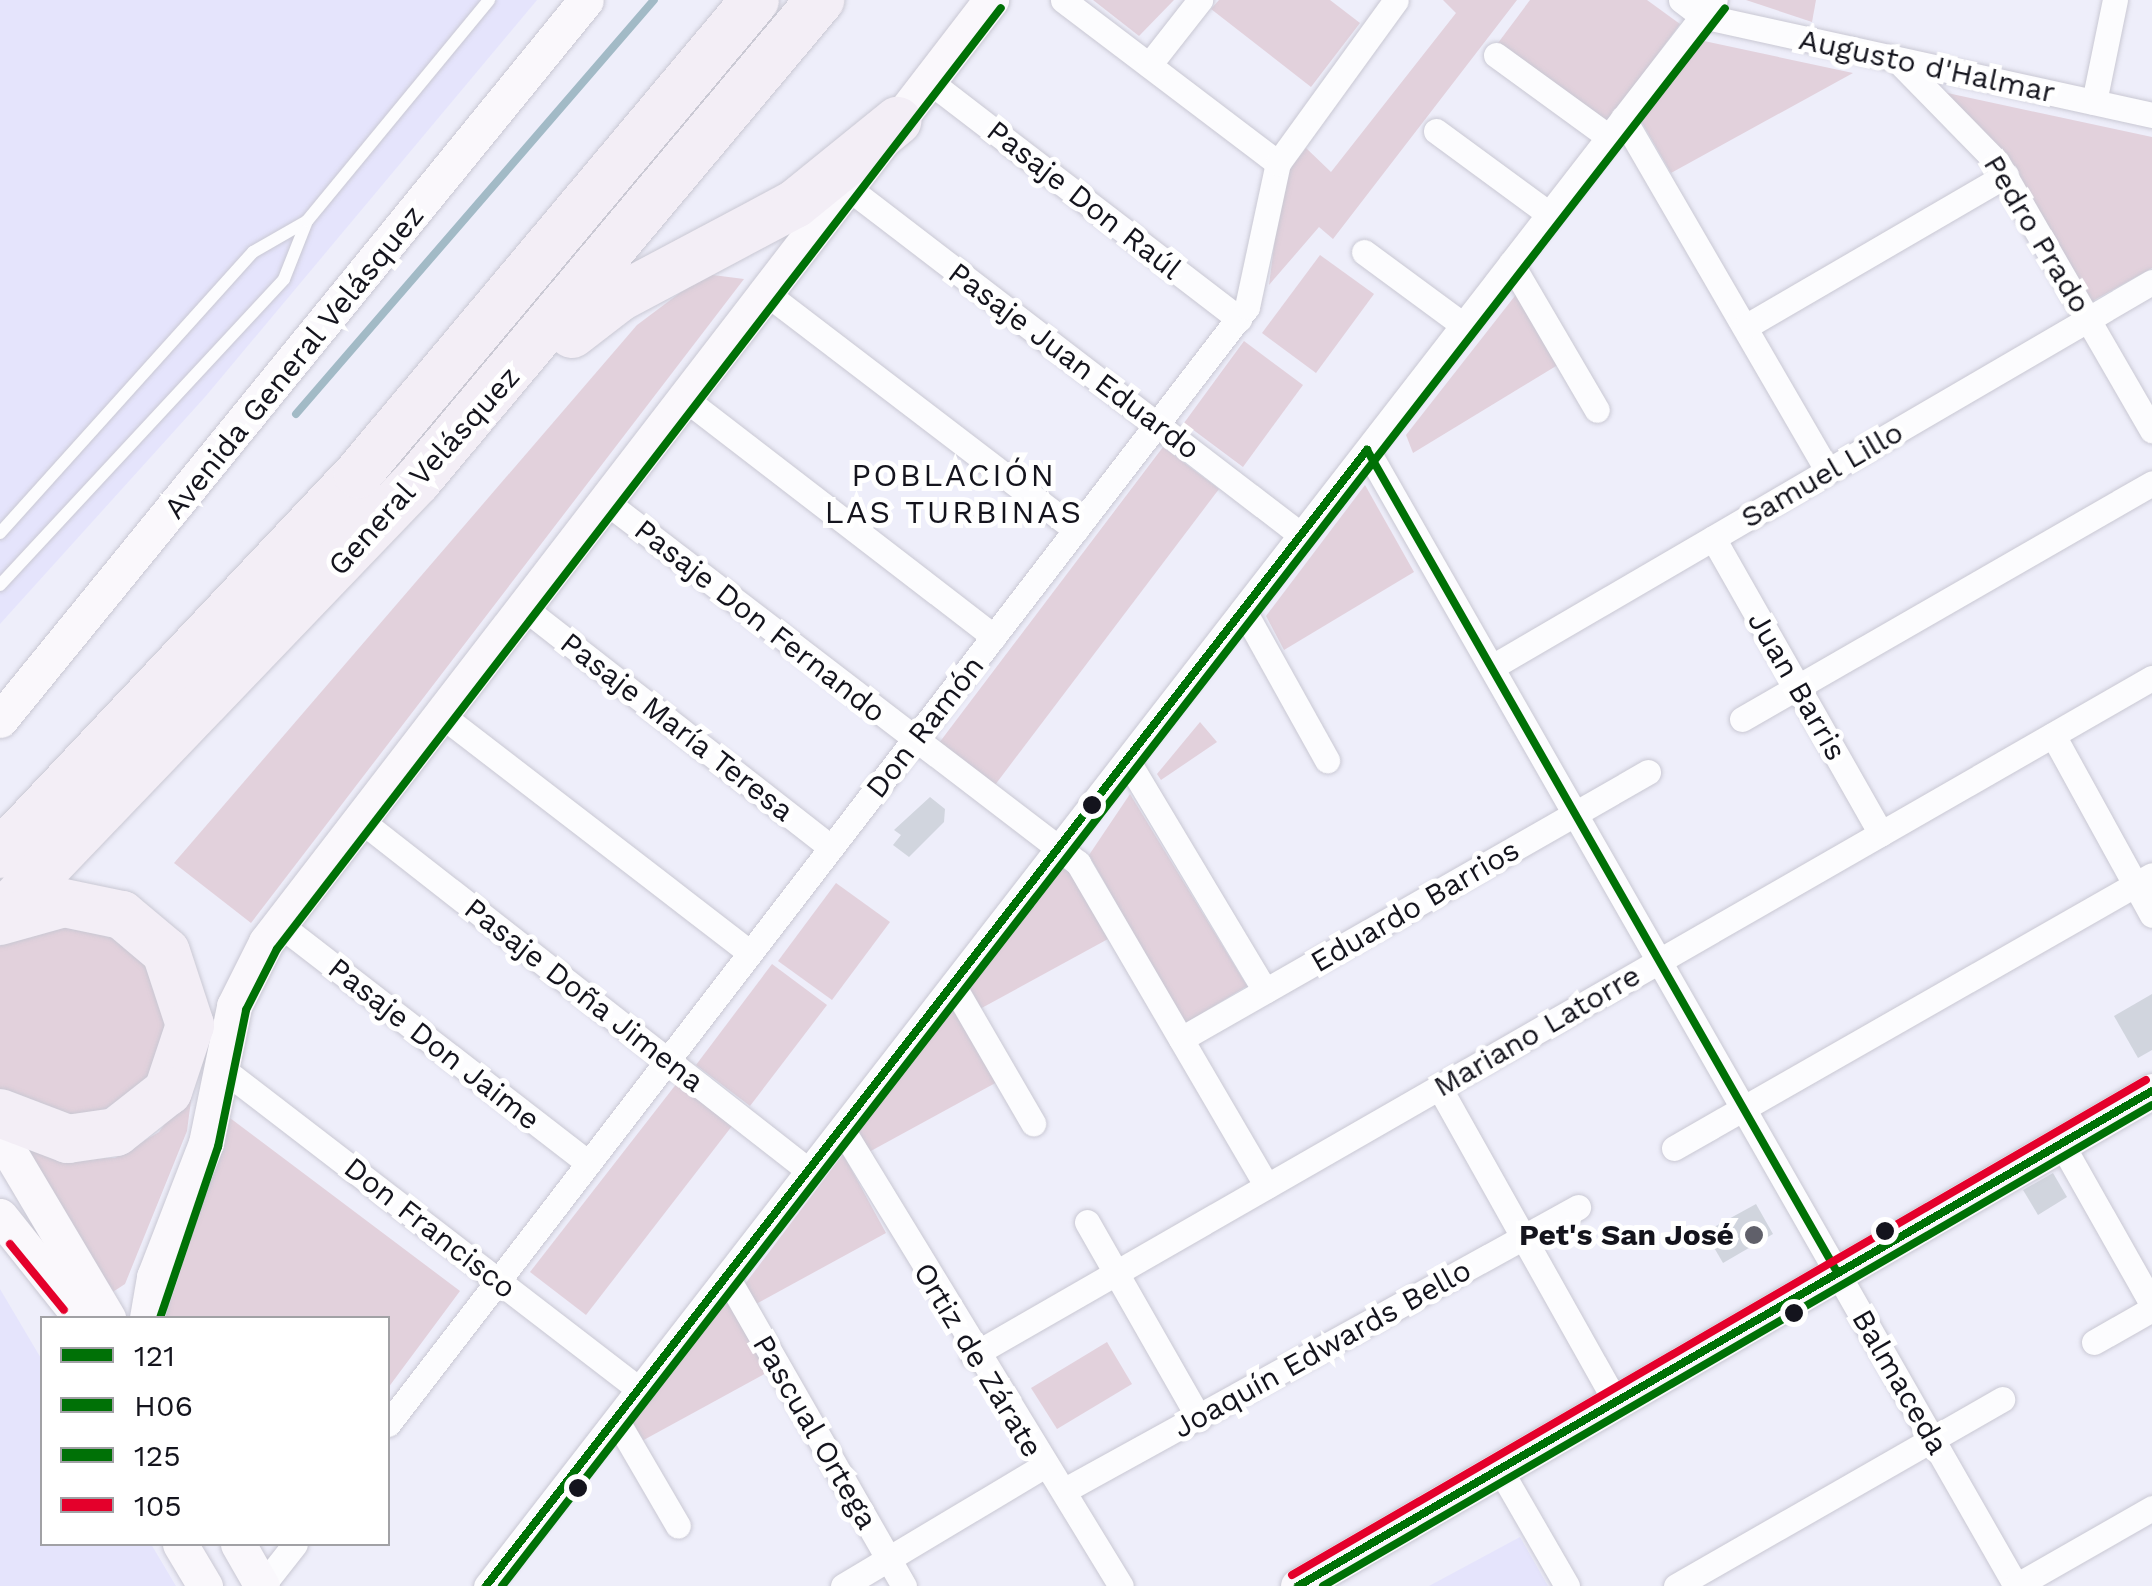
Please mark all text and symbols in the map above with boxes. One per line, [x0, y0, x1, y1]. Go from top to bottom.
street label: Augusto d'Halmar [1796, 21, 2058, 111]
street label: Pasaje Don Raúl [980, 113, 1188, 287]
street label: Pedro Prado [1976, 148, 2098, 320]
street label: Avenida General Velásquez [156, 197, 432, 527]
street label: Pasaje Juan Eduardo [941, 255, 1207, 467]
street label: General Velásquez [320, 358, 528, 584]
street label: Samuel Lillo [1734, 414, 1910, 536]
district label: POBLACIÓN LAS TURBINAS [824, 457, 1084, 532]
street label: Pasaje Don Fernando [627, 512, 893, 730]
street label: Juan Barris [1740, 605, 1854, 767]
street label: Pasaje María Teresa [553, 624, 801, 830]
street label: Don Ramón [858, 649, 992, 805]
unlabelled marker [1082, 795, 1102, 815]
street label: Eduardo Barrios [1304, 832, 1526, 980]
street label: Pasaje Doña Jimena [457, 890, 711, 1100]
street label: Pasaje Don Jaime [321, 950, 547, 1138]
street label: Mariano Latorre [1427, 957, 1647, 1105]
street label: Don Francisco [337, 1150, 523, 1306]
place label: Pet's San José [1519, 1217, 1734, 1253]
unlabelled marker [1875, 1221, 1895, 1241]
marker: Pet's San José [1743, 1224, 1765, 1246]
street label: Joaquín Edwards Bello [1167, 1252, 1477, 1446]
street label: Ortiz de Zárate [906, 1256, 1050, 1464]
unlabelled marker [1784, 1303, 1804, 1323]
street label: Balmaceda [1844, 1303, 1956, 1461]
legend [40, 1316, 390, 1546]
street label: Pascual Ortega [745, 1328, 885, 1536]
text: 121 [134, 1338, 175, 1373]
text: H06 [134, 1388, 193, 1423]
text: 125 [134, 1438, 181, 1473]
unlabelled marker [568, 1478, 588, 1498]
text: 105 [134, 1488, 182, 1523]

